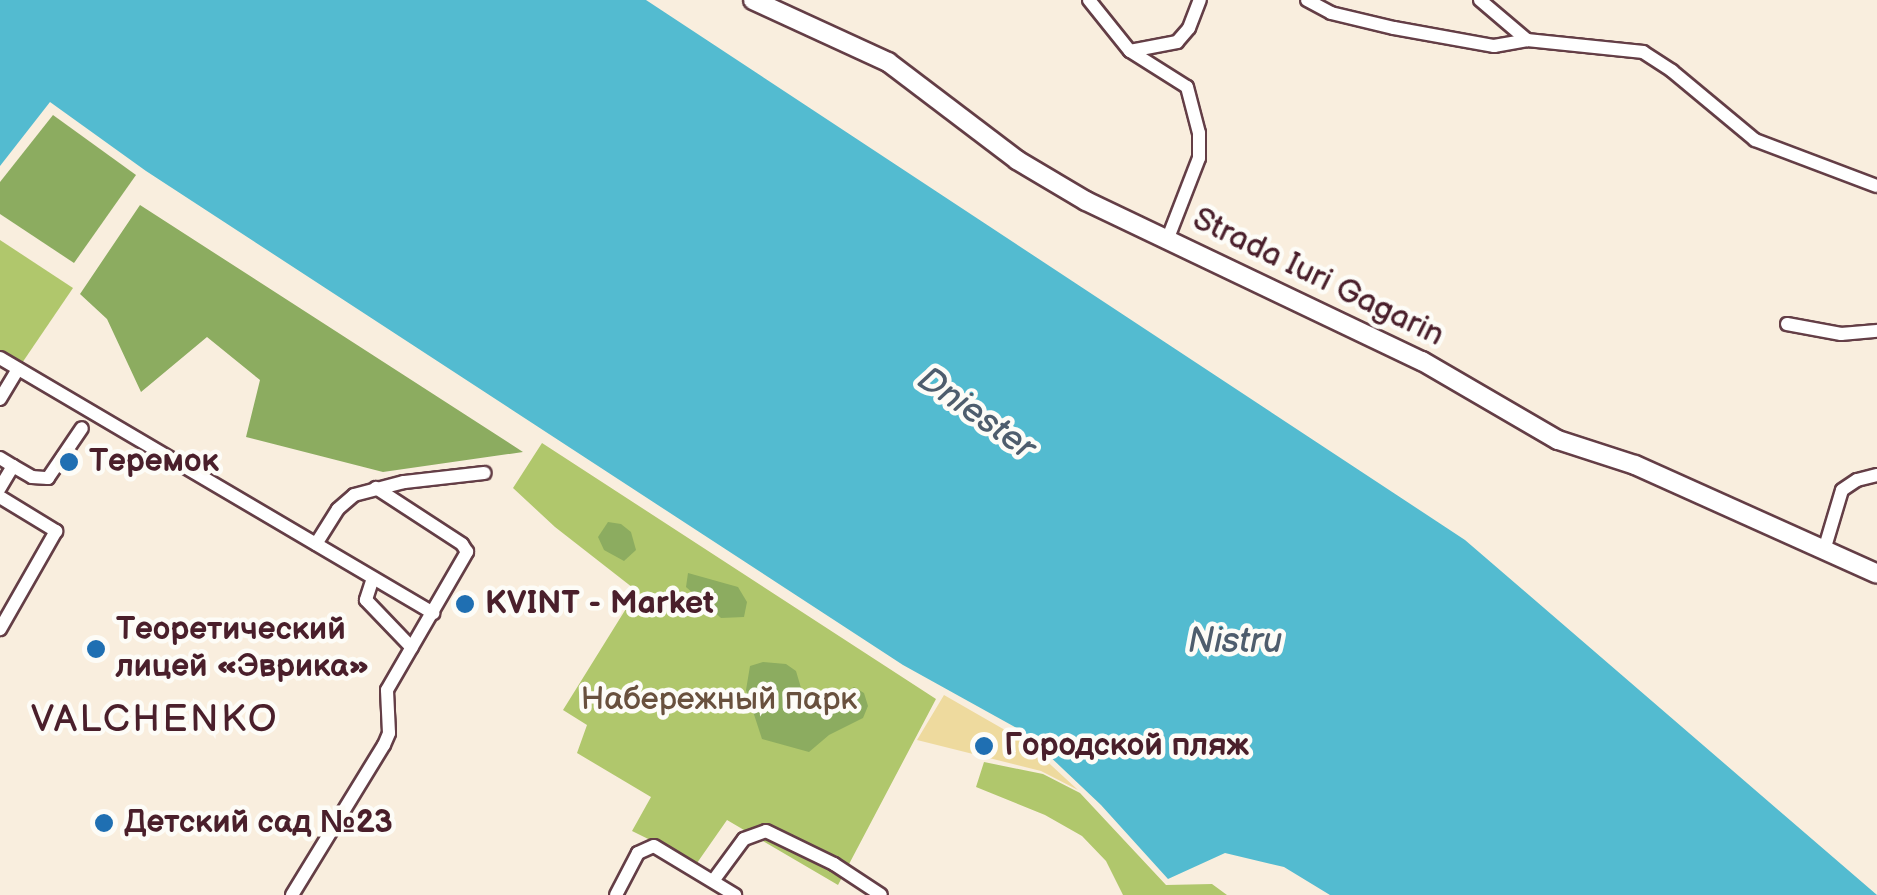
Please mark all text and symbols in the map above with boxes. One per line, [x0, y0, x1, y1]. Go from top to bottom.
street label: Strada Iuri Gagarin [1186, 201, 1450, 355]
water label: Dniester [909, 358, 1043, 470]
place label: Теремок [89, 443, 219, 481]
marker: Теремок [58, 451, 80, 473]
place label: KVINT - Market [485, 585, 714, 623]
marker: KVINT - Market [454, 593, 476, 615]
place label: Теоретический лицей «Эврика» [116, 612, 369, 687]
water label: Nistru [1188, 621, 1282, 663]
marker: Теоретический лицей «Эврика» [85, 638, 107, 660]
park label: Набережный парк [581, 681, 857, 719]
district label: VALCHENKO [31, 697, 279, 743]
place label: Городской пляж [1004, 727, 1249, 765]
marker: Городской пляж [973, 735, 995, 757]
place label: Детский сад №23 [124, 804, 393, 842]
marker: Детский сад №23 [93, 812, 115, 834]

